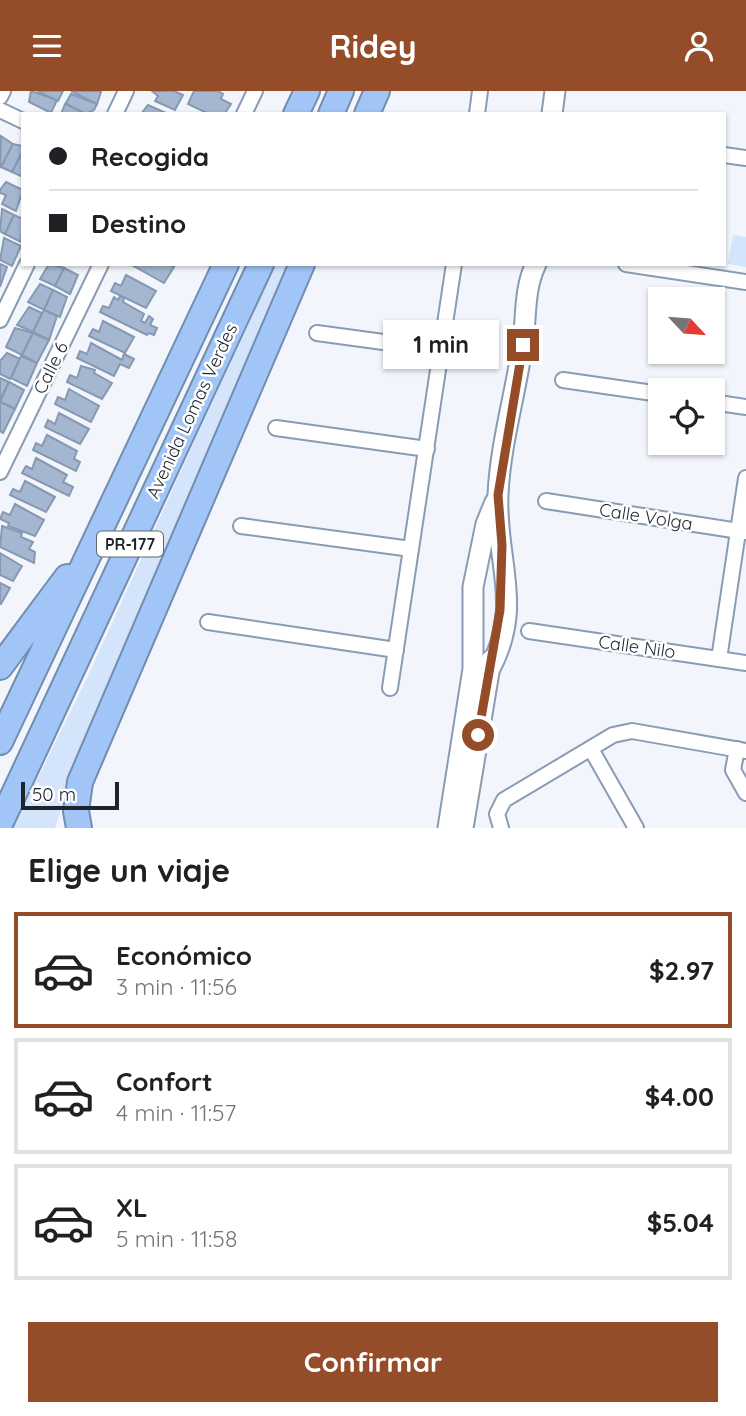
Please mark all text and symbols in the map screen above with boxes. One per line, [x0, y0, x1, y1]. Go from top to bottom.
text: Ridey [329, 26, 417, 66]
icon: menu [28, 27, 66, 65]
icon: person [680, 27, 718, 65]
text: Recogida [91, 140, 209, 173]
text: Destino [91, 207, 186, 240]
north arrow [648, 287, 724, 364]
map controls [648, 287, 725, 455]
street label: Avenida Lomas Verdes [141, 320, 242, 502]
callout: 1 min [383, 321, 498, 369]
route end [507, 329, 539, 361]
text: 1 min [413, 330, 469, 359]
street label: Calle 6 [28, 338, 73, 398]
button: locate [648, 378, 725, 455]
street label: Calle Volga [598, 498, 694, 535]
road number: PR-177 [97, 531, 163, 557]
street label: Calle Nilo [597, 630, 677, 663]
route start [462, 719, 494, 751]
scale bar [21, 779, 119, 811]
text: 50 m [32, 782, 76, 806]
text: Elige un viaje [28, 850, 230, 890]
icon: car [32, 939, 95, 1002]
text: Económico [116, 939, 252, 972]
text: $2.97 [649, 954, 714, 987]
text: 3 min · 11:56 [116, 972, 237, 1001]
icon: car [32, 1065, 95, 1128]
text: Confort [116, 1065, 213, 1098]
text: $4.00 [645, 1080, 714, 1113]
text: 4 min · 11:57 [116, 1098, 236, 1127]
icon: car [32, 1191, 95, 1254]
text: XL [116, 1191, 148, 1224]
text: $5.04 [647, 1206, 714, 1239]
text: 5 min · 11:58 [116, 1224, 237, 1253]
button: Confirmar [28, 1322, 718, 1402]

